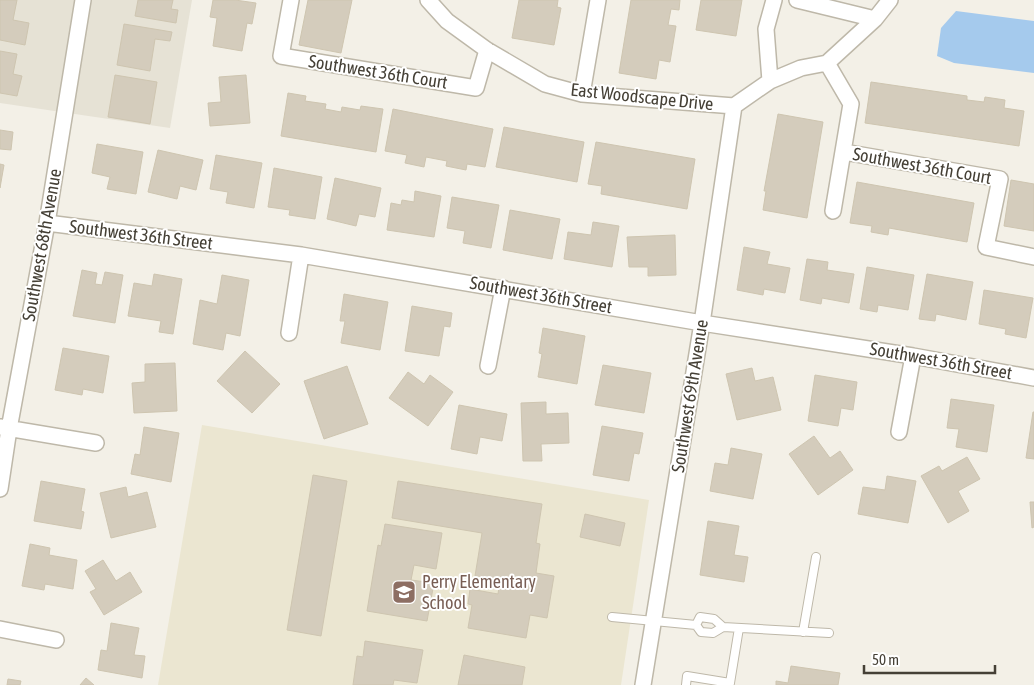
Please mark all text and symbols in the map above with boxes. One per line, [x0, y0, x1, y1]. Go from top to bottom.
street label: Southwest 36th Court [307, 50, 449, 93]
street label: East Woodscape Drive [570, 79, 715, 114]
street label: Southwest 36th Court [851, 143, 993, 188]
street label: Southwest 68th Avenue [18, 167, 65, 323]
street label: Southwest 36th Street [68, 215, 214, 254]
street label: Southwest 36th Street [468, 272, 614, 317]
street label: Southwest 69th Avenue [667, 318, 712, 474]
street label: Southwest 36th Street [868, 338, 1014, 383]
place label: Perry Elementary School [422, 571, 536, 613]
school or university icon: Perry Elementary School [391, 579, 417, 605]
scale bar [864, 642, 995, 674]
text: 50 m [872, 651, 899, 668]

